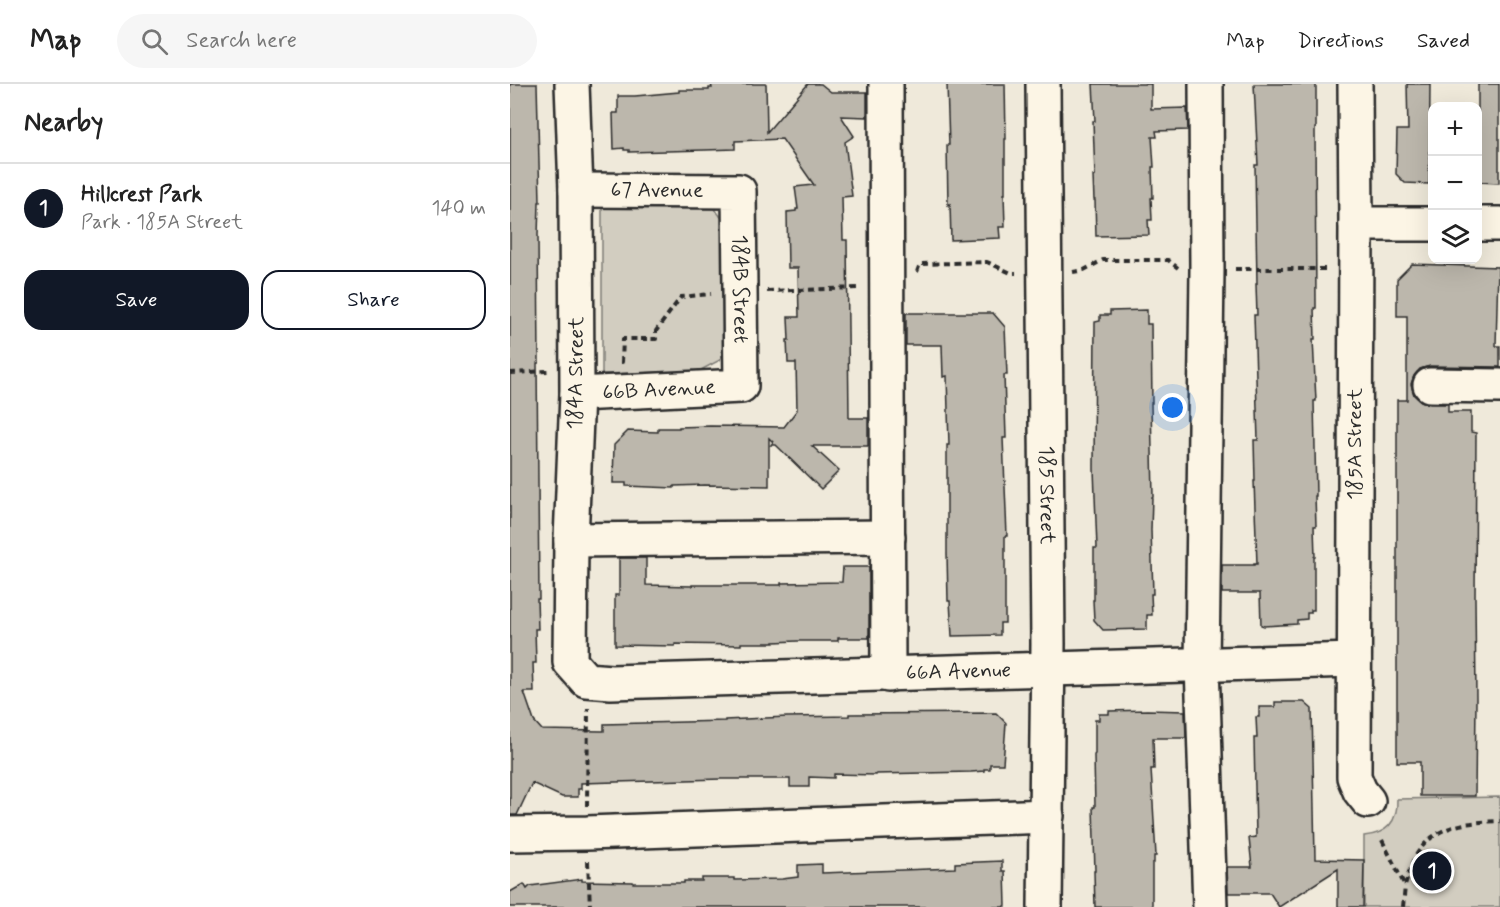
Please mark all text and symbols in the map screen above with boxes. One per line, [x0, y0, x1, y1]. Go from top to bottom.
search box [117, 14, 537, 68]
text: Map [30, 23, 81, 60]
icon: search [138, 25, 171, 58]
text: Search here [186, 27, 297, 55]
text: Map [1226, 27, 1265, 55]
text: Directions [1298, 27, 1384, 55]
text: Saved [1417, 27, 1470, 55]
map controls [1428, 102, 1482, 264]
button: + [1428, 102, 1482, 156]
text: Nearby [24, 106, 103, 140]
button: − [1428, 156, 1482, 210]
street label: 67 Avenue [610, 176, 704, 205]
text: Hillcrest Park [81, 181, 203, 209]
text: 1 [39, 195, 48, 222]
text: 140 m [432, 195, 486, 222]
text: Park · 185A Street [81, 209, 243, 236]
button: layers [1428, 210, 1482, 264]
street label: 184B Street [725, 234, 755, 344]
button: Save [24, 270, 249, 330]
button: Share [261, 270, 486, 330]
street label: 184A Street [561, 316, 591, 430]
street label: 66B Avenue [602, 373, 716, 407]
street label: 185A Street [1341, 387, 1369, 500]
your location [1158, 393, 1187, 422]
street label: 185 Street [1032, 446, 1061, 545]
street label: 66A Avenue [906, 656, 1011, 687]
pin: 1 [1412, 848, 1452, 894]

